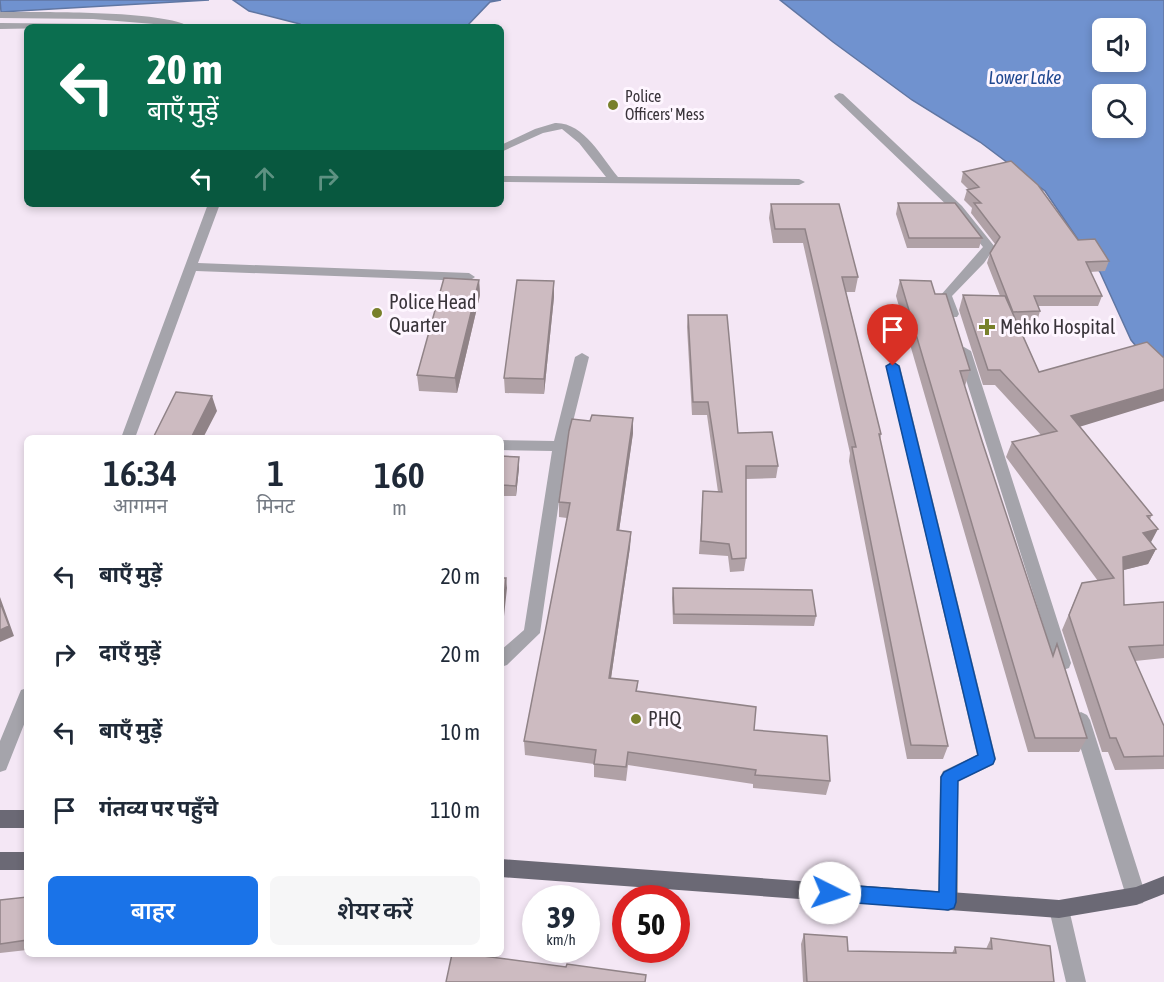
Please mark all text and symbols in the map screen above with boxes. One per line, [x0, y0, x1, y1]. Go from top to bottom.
map controls [1092, 18, 1146, 138]
button: sound [1092, 18, 1146, 72]
text: 20 m [147, 45, 222, 93]
icon: left [48, 48, 126, 126]
water label: Lower Lake [989, 67, 1061, 88]
button: search [1092, 84, 1146, 138]
place label: Police Officers' Mess [625, 87, 705, 123]
text: बाएँ मुड़ें [147, 95, 219, 126]
marker: Police Officers' Mess [606, 98, 620, 112]
icon: left [185, 162, 218, 195]
icon: ahead [248, 162, 281, 195]
icon: right [311, 162, 344, 195]
place label: Police Head Quarter [389, 290, 477, 336]
pin [867, 304, 918, 366]
marker: Police Head Quarter [370, 306, 384, 320]
icon: arrive [876, 313, 909, 346]
place label: Mehko Hospital [1000, 315, 1116, 338]
marker: Mehko Hospital [978, 318, 996, 336]
text: 16:34 [103, 452, 177, 494]
text: 1 [267, 452, 284, 494]
text: 160 [374, 454, 425, 496]
text: आगमन [113, 494, 168, 517]
text: मिनट [257, 494, 295, 517]
text: m [392, 496, 407, 519]
icon: left [48, 560, 81, 593]
text: बाएँ मुड़ें [99, 561, 162, 587]
text: 20 m [440, 563, 480, 589]
icon: right [48, 638, 81, 671]
text: दाएँ मुड़ें [99, 639, 161, 665]
text: 20 m [440, 641, 480, 667]
place label: PHQ [648, 707, 681, 730]
marker: PHQ [629, 712, 643, 726]
icon: left [48, 716, 81, 749]
text: बाएँ मुड़ें [99, 717, 162, 743]
text: 10 m [440, 719, 480, 745]
icon: arrive [48, 794, 81, 827]
text: गंतव्य पर पहुँचे [99, 795, 218, 821]
text: 110 m [430, 797, 480, 823]
position arrow [798, 861, 862, 925]
button: बाहर [48, 876, 258, 945]
button: शेयर करें [270, 876, 480, 945]
speed limit sign: 50 [612, 885, 690, 963]
text: 39 [547, 900, 575, 934]
text: km/h [546, 931, 576, 948]

